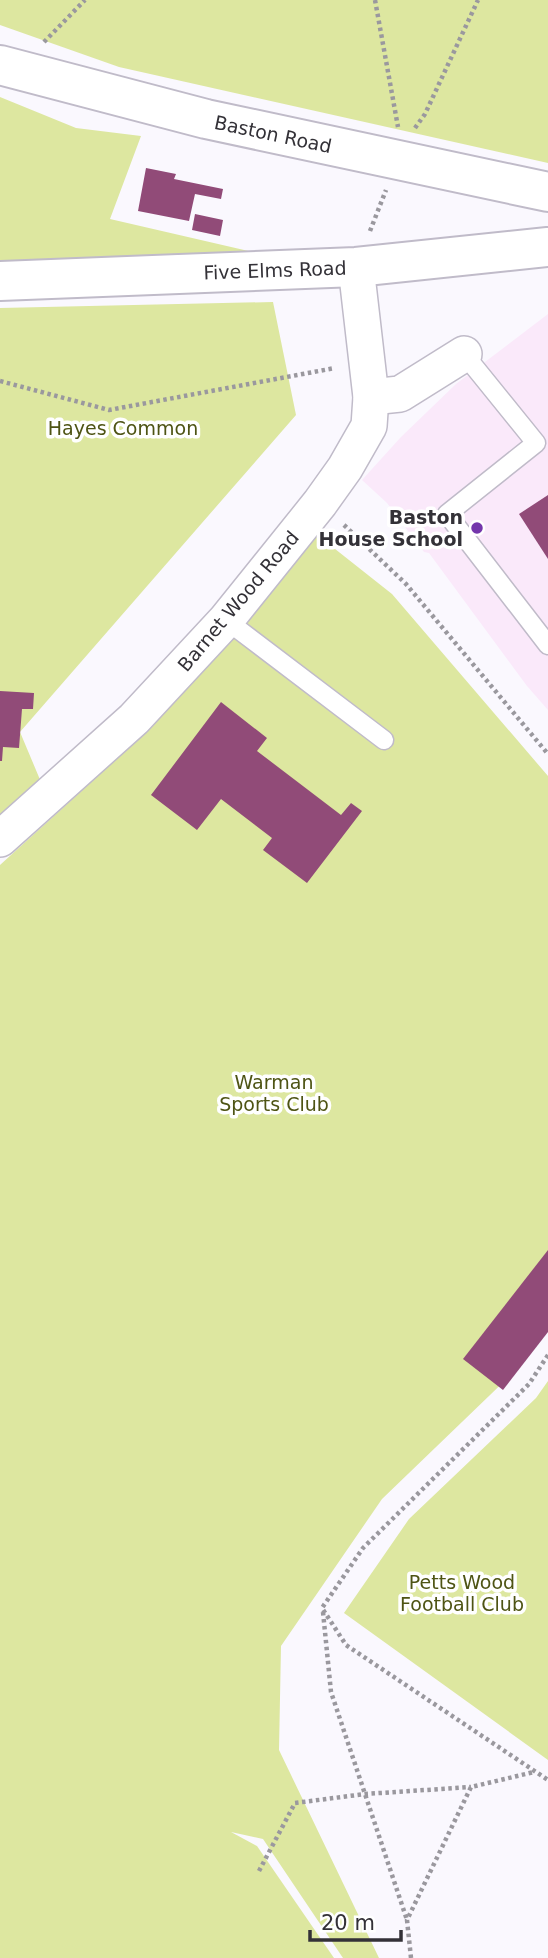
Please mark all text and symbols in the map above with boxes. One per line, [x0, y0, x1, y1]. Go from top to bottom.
street label: Baston Road [212, 111, 334, 157]
street label: Five Elms Road [203, 257, 347, 283]
park label: Hayes Common [48, 417, 198, 439]
place label: Baston House School [319, 506, 463, 550]
marker: Baston House School [469, 520, 485, 536]
street label: Barnet Wood Road [173, 526, 303, 676]
park label: Warman Sports Club [219, 1071, 329, 1115]
park label: Petts Wood Football Club [400, 1571, 524, 1615]
scale bar [310, 1898, 401, 1942]
text: 20 m [321, 1911, 375, 1935]

